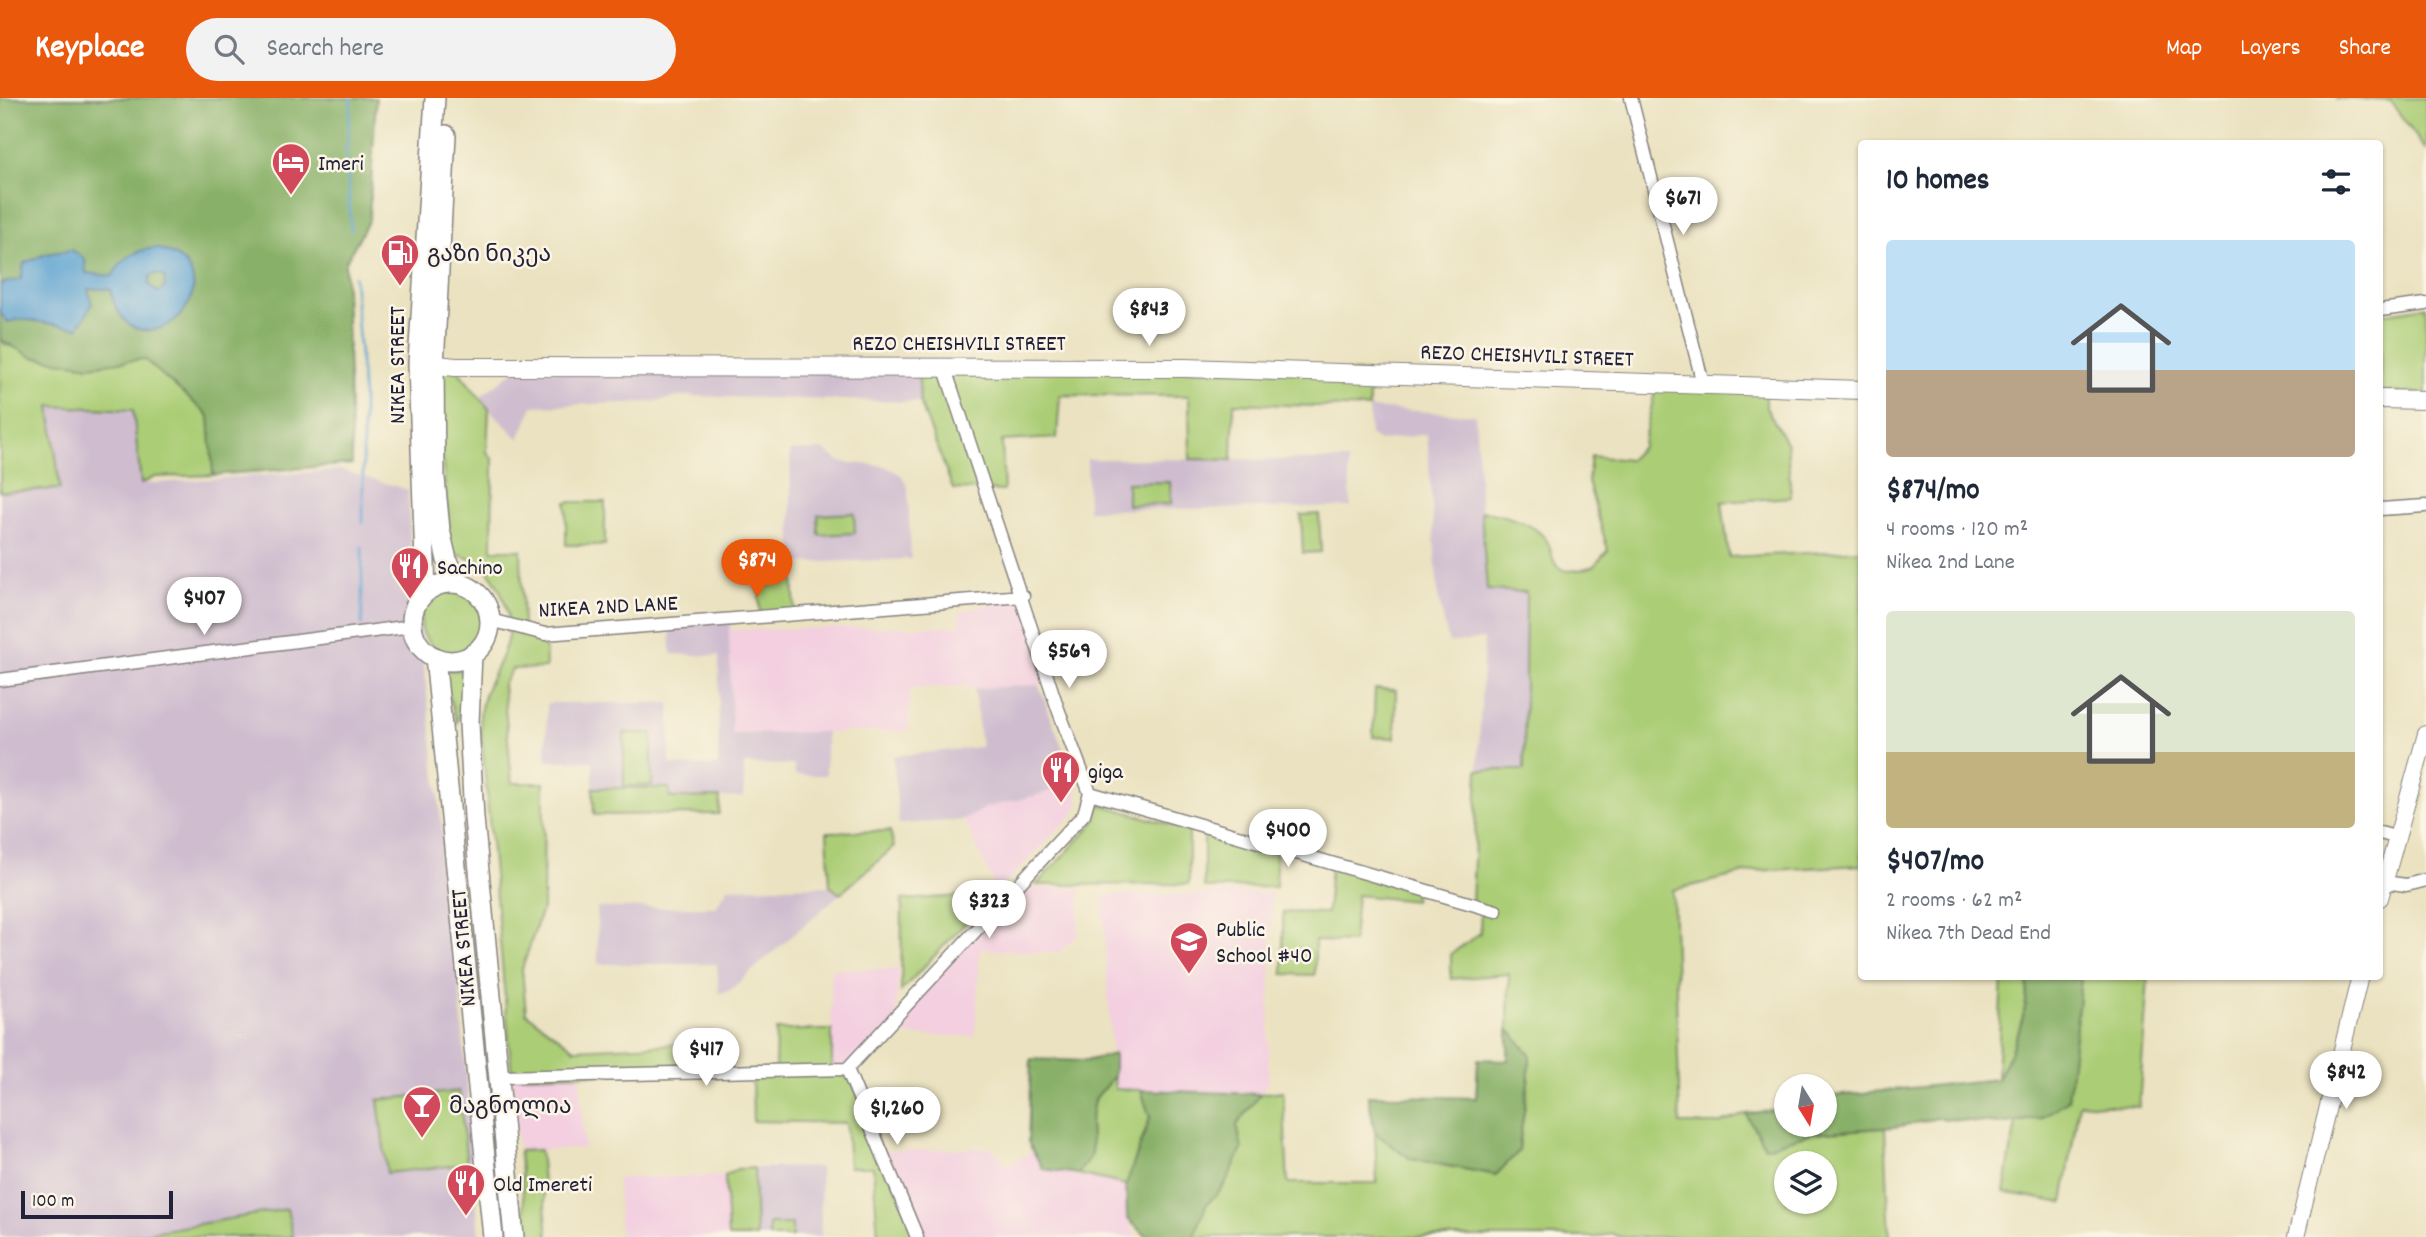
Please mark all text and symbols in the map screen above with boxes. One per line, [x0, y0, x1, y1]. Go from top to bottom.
search box [186, 18, 676, 81]
text: Keyplace [35, 26, 144, 73]
icon: search [210, 30, 248, 68]
text: Search here [266, 31, 384, 68]
text: Map [2166, 32, 2202, 66]
text: Layers [2240, 32, 2301, 66]
text: Share [2339, 32, 2391, 66]
hotel icon: Imeri [270, 141, 312, 196]
place label: Imeri [318, 149, 364, 182]
text: 10 homes [1886, 161, 1989, 204]
icon: filters [2317, 163, 2355, 201]
pin: $671 [1642, 178, 1724, 237]
text: $671 [1665, 183, 1701, 216]
fuel station icon: გაზი ნიკეა [379, 232, 421, 287]
place label: გაზი ნიკეა [427, 240, 551, 273]
icon: home [2058, 285, 2184, 411]
pin: $843 [1108, 288, 1190, 348]
text: $843 [1129, 294, 1169, 327]
street label: NIKEA STREET [383, 306, 416, 424]
street label: REZO CHEISHVILI STREET [852, 329, 1066, 362]
street label: REZO CHEISHVILI STREET [1420, 337, 1634, 378]
text: $874/mo [1886, 471, 1980, 514]
text: 4 rooms · 120 m² [1886, 514, 2028, 547]
pin: $874 [716, 540, 798, 599]
restaurant icon: Sachino [389, 545, 431, 600]
text: $874 [737, 545, 777, 578]
text: Nikea 2nd Lane [1886, 547, 2015, 580]
place label: Sachino [437, 553, 503, 586]
pin: $407 [163, 578, 245, 637]
text: $407 [183, 583, 225, 616]
street label: NIKEA 2ND LANE [538, 588, 679, 629]
pin: $569 [1028, 630, 1110, 690]
text: $569 [1047, 636, 1091, 669]
icon: home [2058, 656, 2184, 782]
restaurant icon: giga [1040, 749, 1082, 804]
place label: giga [1088, 757, 1124, 790]
pin: $400 [1247, 810, 1329, 869]
text: $400 [1265, 815, 1311, 848]
text: $407/mo [1886, 842, 1984, 885]
pin: $323 [948, 880, 1030, 940]
text: 2 rooms · 62 m² [1886, 885, 2022, 918]
text: $323 [968, 886, 1010, 919]
street label: NIKEA STREET [444, 887, 487, 1008]
place label: Public School #40 [1216, 915, 1312, 974]
text: Nikea 7th Dead End [1886, 918, 2051, 951]
school or university icon: Public School #40 [1168, 920, 1210, 975]
pin: $417 [665, 1028, 747, 1088]
text: $417 [688, 1034, 724, 1067]
pin: $842 [2305, 1052, 2387, 1111]
text: $842 [2326, 1057, 2366, 1090]
north arrow [1774, 1074, 1838, 1138]
map controls [1774, 1074, 1837, 1214]
bar icon: მაგნოლია [401, 1084, 443, 1139]
pin: $1,260 [840, 1088, 954, 1147]
place label: მაგნოლია [449, 1092, 572, 1125]
text: $1,260 [870, 1093, 924, 1126]
button: layers [1774, 1151, 1837, 1214]
restaurant icon: Old Imereti [445, 1162, 487, 1217]
place label: Old Imereti [493, 1170, 592, 1203]
scale bar [21, 1188, 173, 1220]
text: 100 m [32, 1189, 74, 1216]

